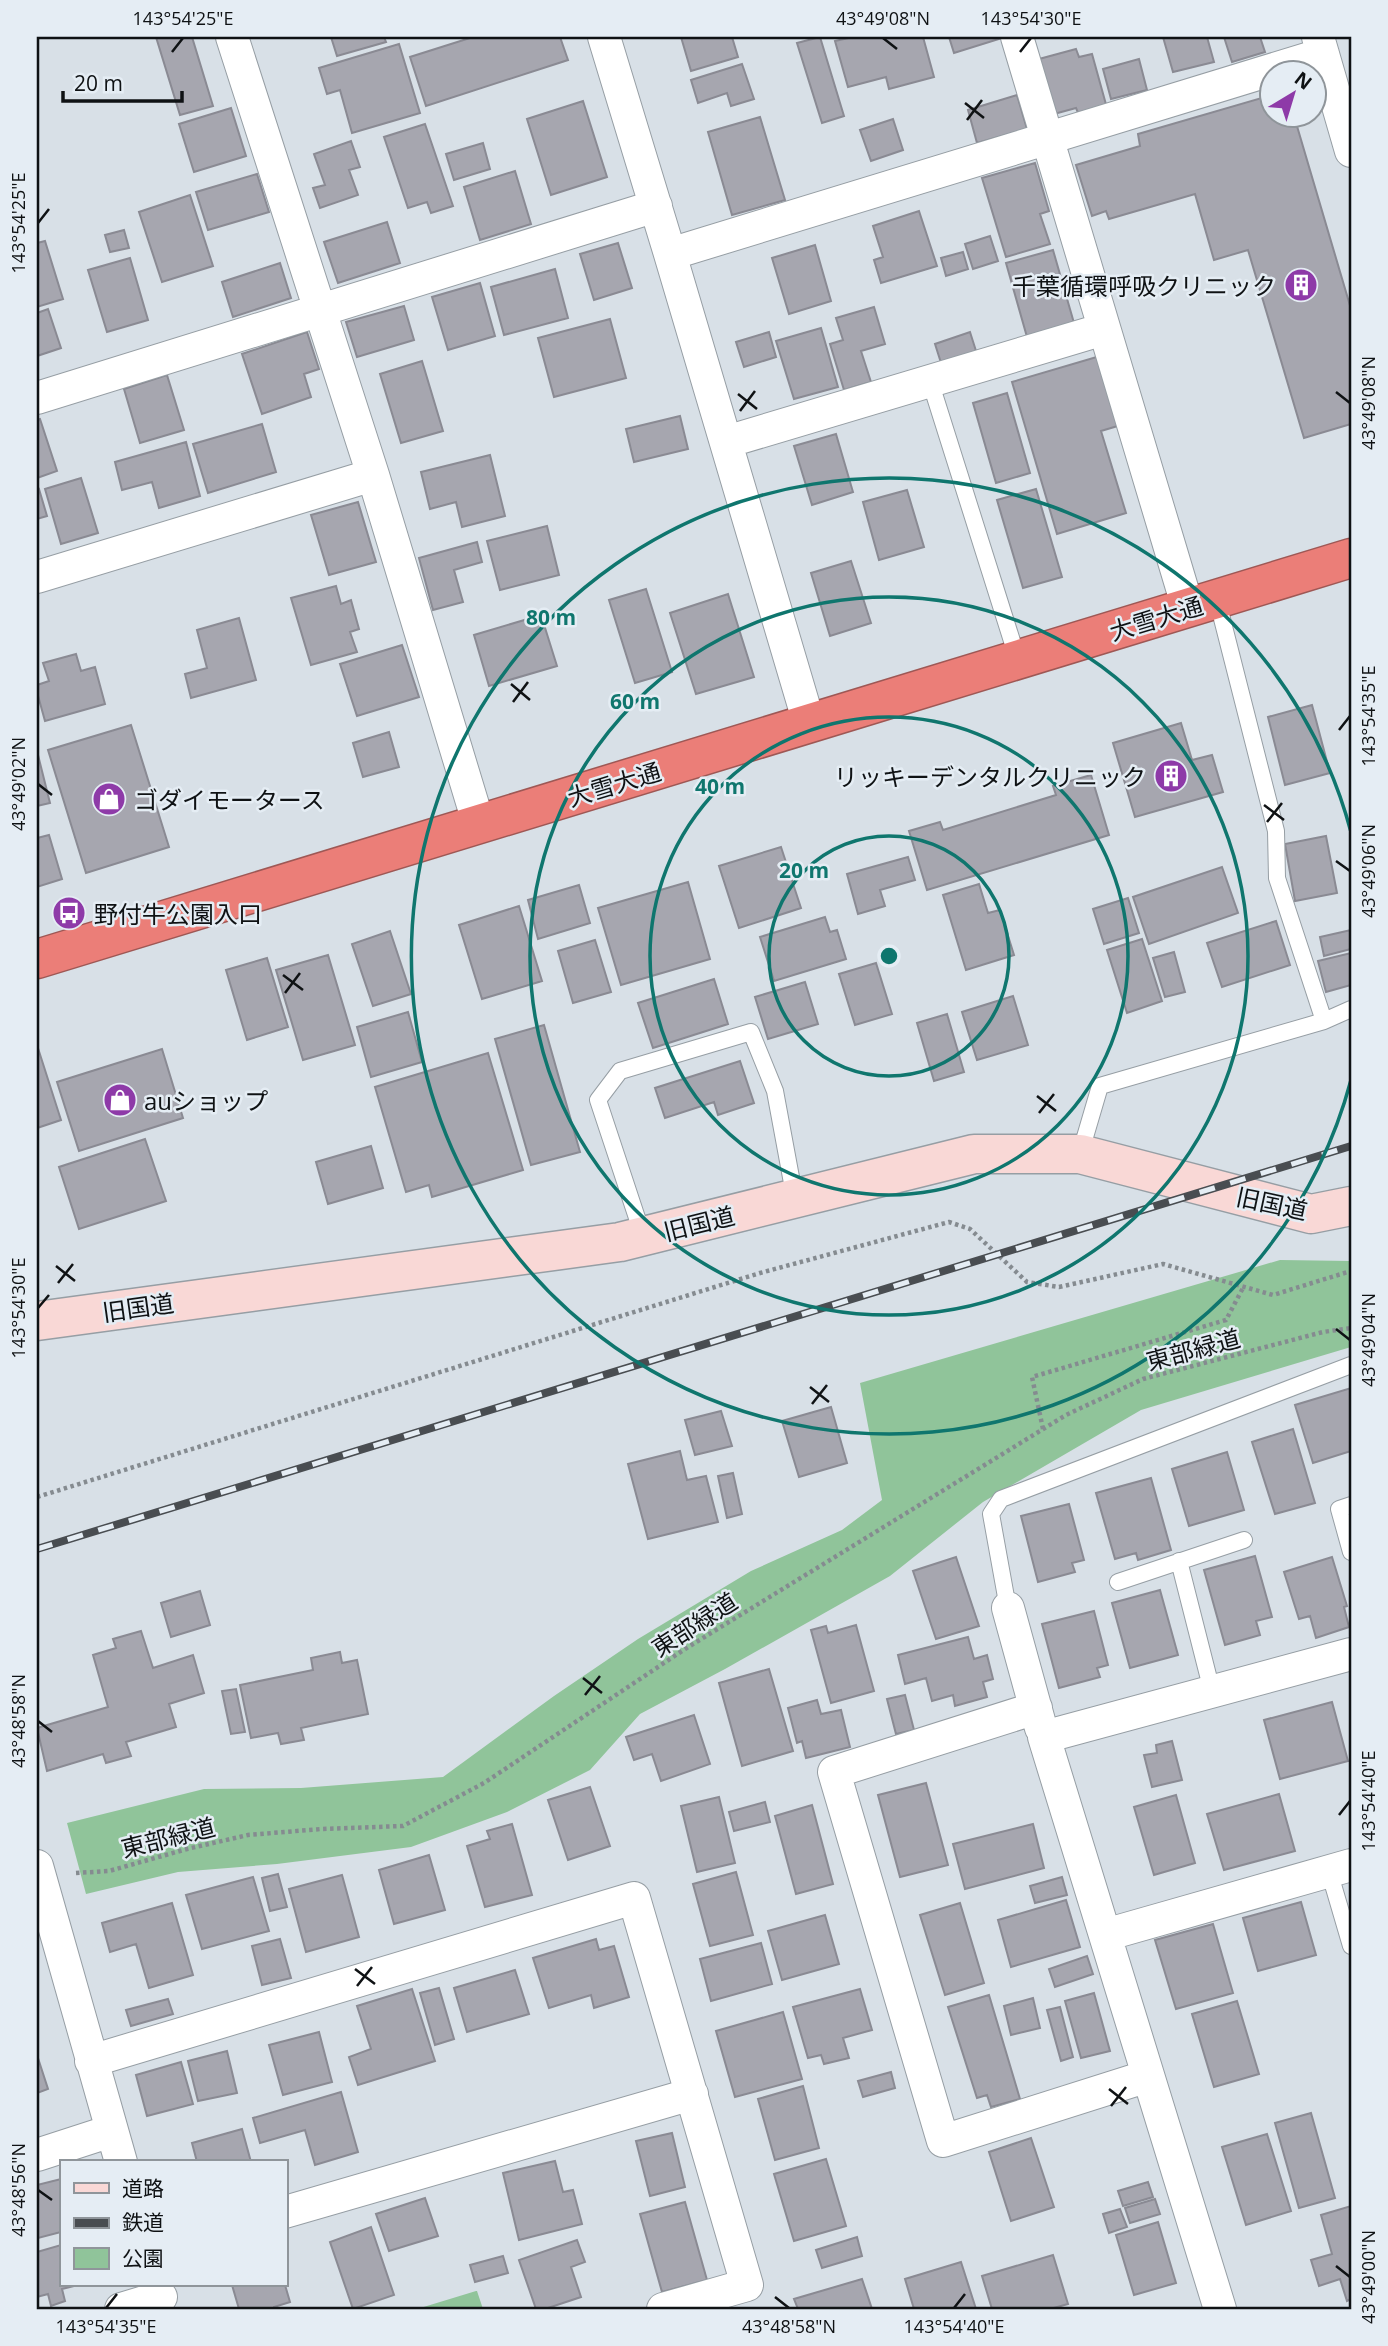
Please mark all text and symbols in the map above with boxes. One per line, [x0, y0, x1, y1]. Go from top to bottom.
text: 143°54'25"E [133, 6, 233, 30]
text: 43°49'08"N [836, 6, 930, 30]
text: 143°54'30"E [981, 6, 1081, 30]
scale bar [63, 60, 182, 104]
north arrow [1258, 60, 1328, 130]
text: N [1289, 66, 1318, 96]
text: 20 m [74, 69, 123, 97]
text: 143°54'25"E [6, 173, 30, 273]
building icon: 千葉循環呼吸クリニック [1282, 266, 1320, 304]
place label: 千葉循環呼吸クリニック [1012, 269, 1276, 302]
text: 43°49'08"N [1356, 356, 1380, 450]
street label: 大雪大通 [1105, 588, 1207, 648]
text: 80 m [526, 603, 576, 631]
text: 143°54'35"E [1356, 666, 1380, 766]
text: 60 m [610, 687, 660, 715]
text: 43°49'02"N [6, 737, 30, 831]
street label: 大雪大通 [563, 754, 665, 814]
building icon: リッキーデンタルクリニック [1152, 757, 1190, 795]
place label: リッキーデンタルクリニック [834, 760, 1146, 793]
text: 40 m [695, 772, 745, 800]
shop icon: ゴダイモータース [90, 780, 128, 818]
place label: ゴダイモータース [134, 783, 325, 816]
text: 43°49'06"N [1356, 824, 1380, 918]
text: 20 m [779, 856, 829, 884]
bus stop icon: 野付牛公園入口 [50, 894, 88, 932]
place label: 野付牛公園入口 [94, 897, 262, 930]
centre of rings [877, 944, 901, 968]
shop icon: auショップ [101, 1081, 139, 1119]
place label: auショップ [144, 1084, 268, 1117]
street label: 旧国道 [1233, 1179, 1311, 1227]
street label: 旧国道 [660, 1198, 738, 1248]
text: 143°54'30"E [6, 1258, 30, 1358]
street label: 旧国道 [100, 1286, 176, 1328]
text: 43°49'04"N [1356, 1293, 1380, 1387]
street label: 東部緑道 [1142, 1321, 1244, 1377]
street label: 東部緑道 [645, 1584, 743, 1664]
text: 43°48'58"N [6, 1674, 30, 1768]
text: 143°54'40"E [1356, 1751, 1380, 1851]
street label: 東部緑道 [117, 1809, 219, 1865]
text: 43°48'56"N [6, 2143, 30, 2237]
legend [60, 2160, 287, 2286]
text: 道路 [122, 2174, 164, 2202]
text: 鉄道 [122, 2208, 164, 2236]
text: 43°49'00"N [1356, 2230, 1380, 2324]
text: 公園 [122, 2244, 164, 2272]
text: 143°54'35"E [56, 2314, 156, 2338]
text: 43°48'58"N [742, 2314, 836, 2338]
text: 143°54'40"E [904, 2314, 1004, 2338]

